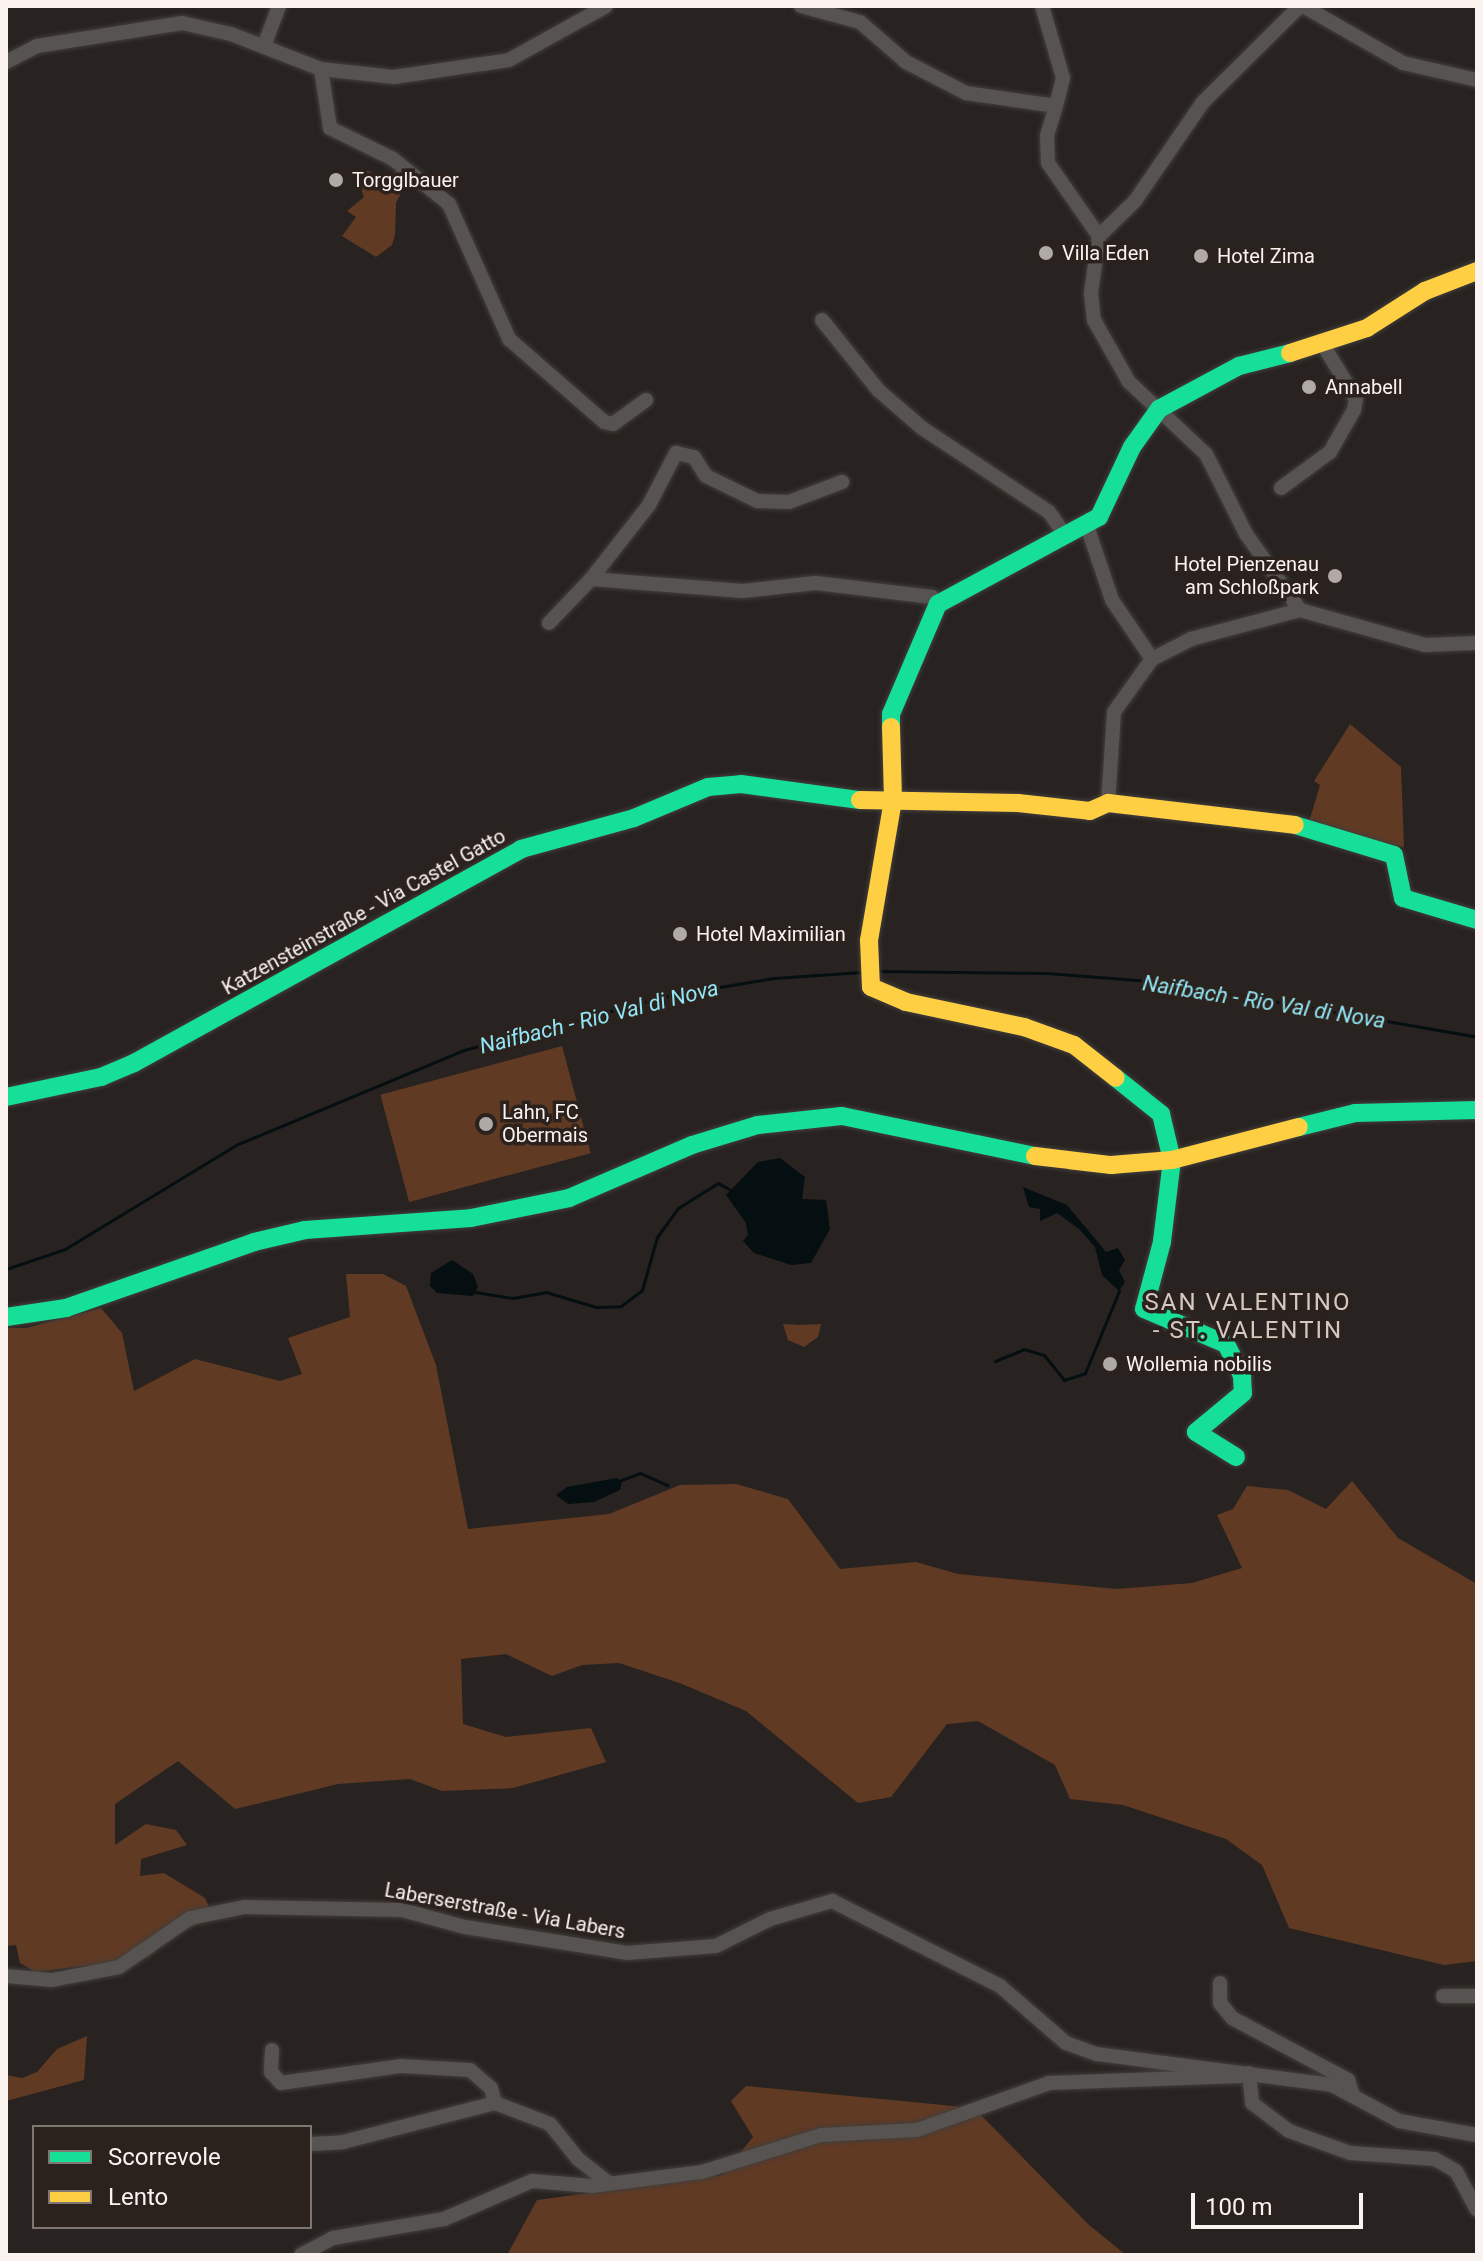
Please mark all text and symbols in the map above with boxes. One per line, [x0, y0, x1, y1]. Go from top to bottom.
place label: Torgglbauer [352, 168, 459, 192]
marker: Torgglbauer [327, 171, 345, 189]
place label: Villa Eden [1062, 241, 1149, 265]
marker: Villa Eden [1037, 244, 1055, 262]
place label: Hotel Zima [1217, 244, 1315, 268]
marker: Hotel Zima [1192, 247, 1210, 265]
place label: Annabell [1325, 375, 1403, 399]
marker: Annabell [1300, 378, 1318, 396]
place label: Hotel Pienzenau am Schloßpark [1174, 552, 1319, 599]
marker: Hotel Pienzenau am Schloßpark [1326, 567, 1344, 585]
street label: Katzensteinstraße - Via Castel Gatto [218, 824, 510, 1000]
place label: Hotel Maximilian [696, 922, 846, 946]
marker: Hotel Maximilian [671, 925, 689, 943]
water label: Naifbach - Rio Val di Nova [1141, 970, 1387, 1034]
water label: Naifbach - Rio Val di Nova [477, 974, 721, 1060]
place label: Lahn, FC Obermais [502, 1100, 588, 1147]
marker: Lahn, FC Obermais [477, 1115, 495, 1133]
district label: SAN VALENTINO - ST. VALENTIN [1145, 1289, 1351, 1345]
place label: Wollemia nobilis [1126, 1352, 1272, 1376]
marker: Wollemia nobilis [1101, 1355, 1119, 1373]
street label: Laberserstraße - Via Labers [383, 1878, 627, 1944]
legend [32, 2125, 312, 2229]
text: Scorrevole [108, 2143, 221, 2171]
scale bar [1195, 2177, 1367, 2227]
text: Lento [108, 2183, 168, 2211]
text: 100 m [1205, 2193, 1272, 2221]

